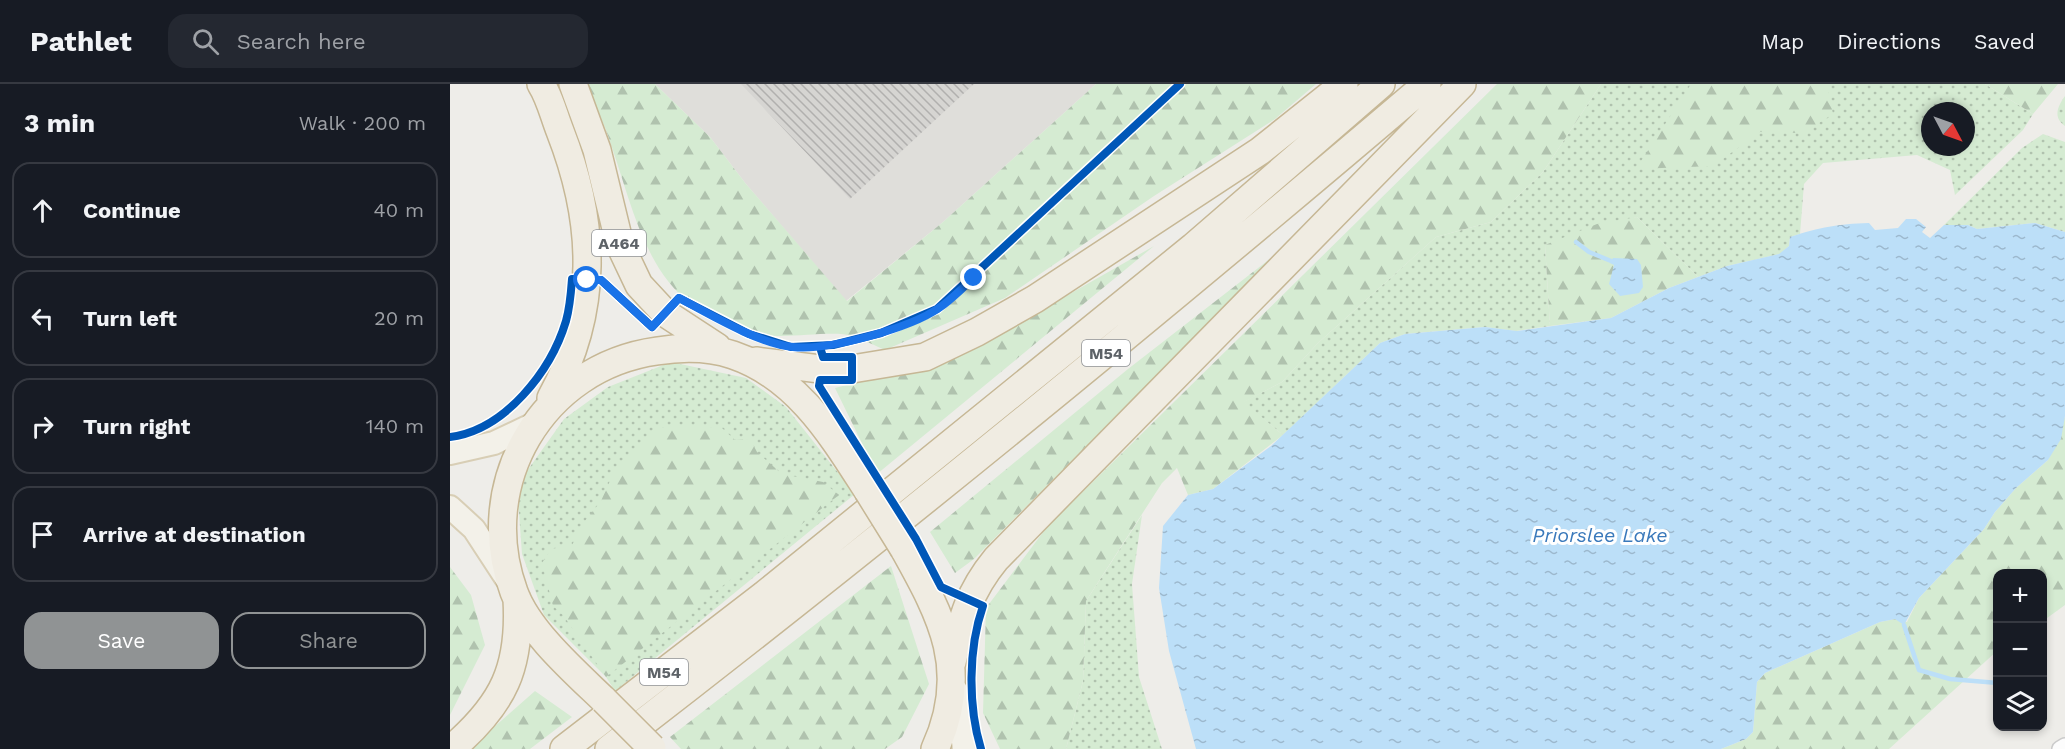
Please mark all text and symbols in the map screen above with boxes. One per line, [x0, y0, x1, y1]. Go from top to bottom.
search box [168, 14, 588, 68]
text: Pathlet [30, 25, 132, 58]
icon: search [189, 25, 222, 58]
text: Search here [237, 29, 366, 54]
text: Map [1761, 29, 1804, 54]
text: Directions [1837, 29, 1941, 54]
text: Saved [1974, 29, 2035, 54]
north arrow [1921, 102, 1975, 156]
text: 3 min [24, 108, 95, 138]
text: Walk · 200 m [299, 111, 426, 135]
icon: ahead [26, 194, 59, 227]
text: Continue [83, 198, 181, 223]
text: 40 m [373, 198, 424, 222]
road number: A464 [592, 230, 646, 256]
route end [960, 264, 986, 290]
route start [573, 266, 599, 292]
icon: left [26, 302, 59, 335]
text: Turn left [83, 306, 177, 331]
text: 20 m [374, 306, 424, 330]
road number: M54 [1082, 340, 1130, 366]
icon: right [26, 410, 59, 443]
text: Turn right [83, 414, 190, 439]
text: 140 m [366, 414, 424, 438]
icon: arrive [26, 518, 59, 551]
text: Arrive at destination [83, 522, 306, 547]
water label: Priorslee Lake [1532, 523, 1668, 547]
map controls [1993, 569, 2047, 731]
button: + [1993, 569, 2047, 623]
button: Save [24, 612, 219, 669]
button: Share [231, 612, 426, 669]
button: − [1993, 623, 2047, 677]
road number: M54 [640, 659, 688, 685]
button: layers [1993, 677, 2047, 731]

